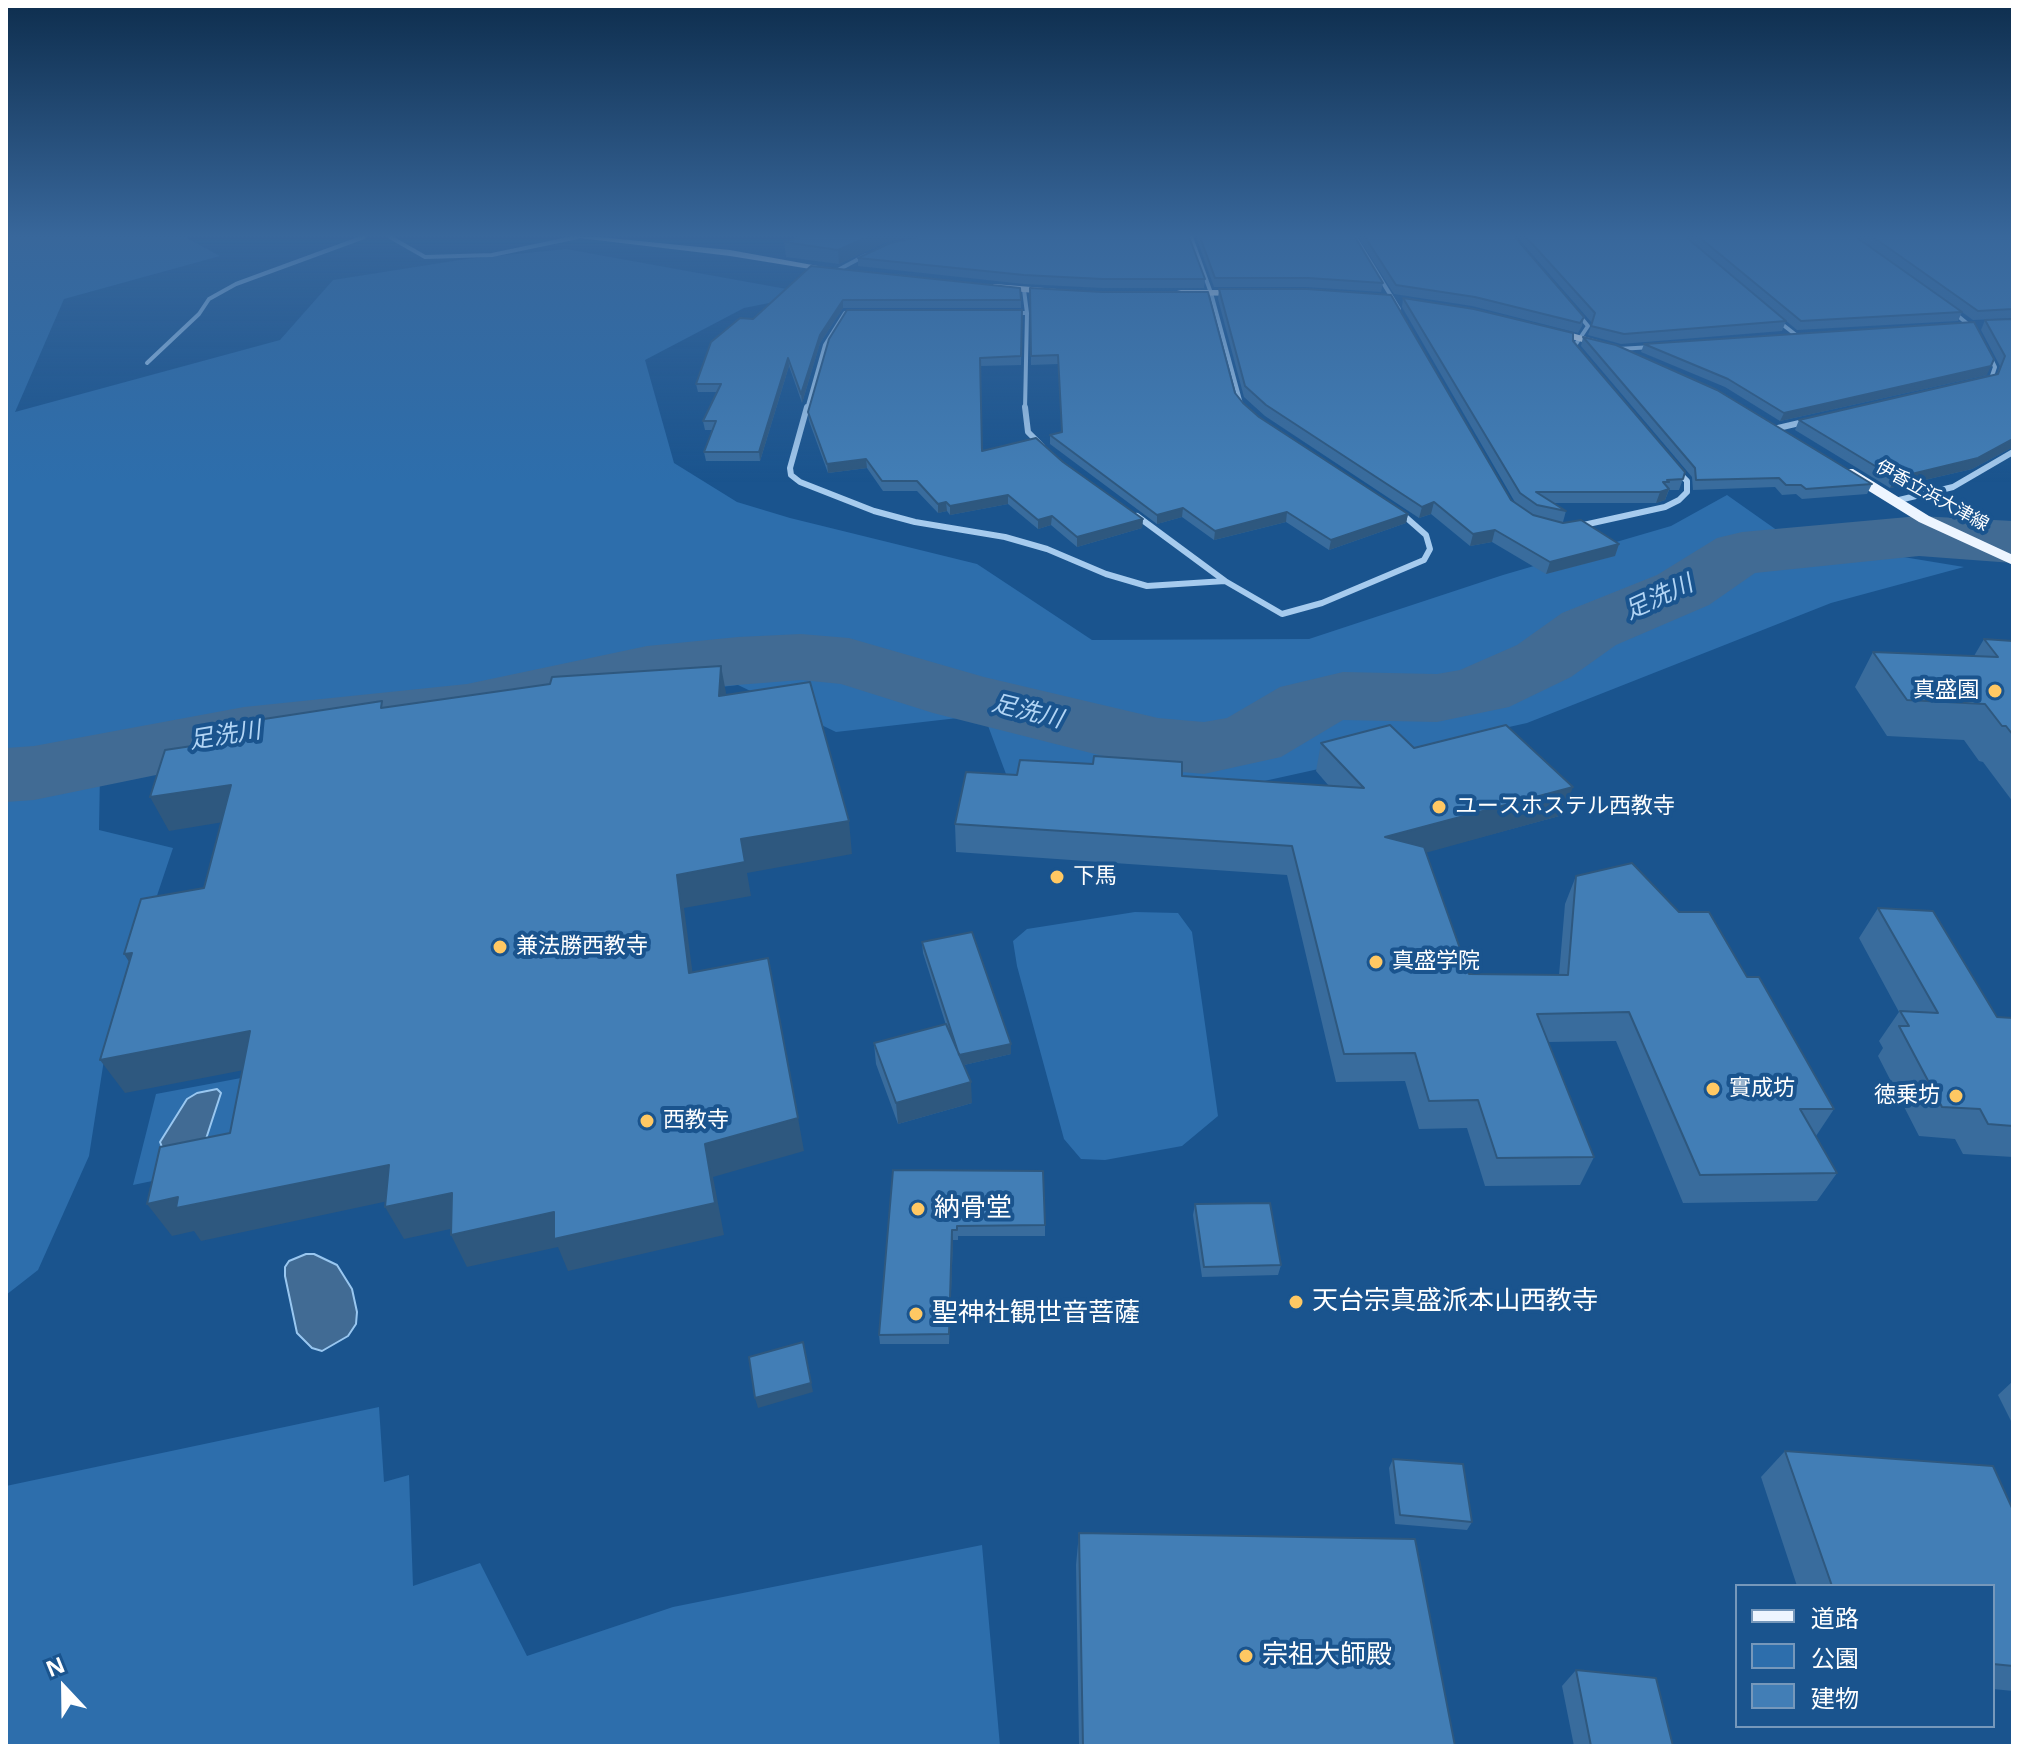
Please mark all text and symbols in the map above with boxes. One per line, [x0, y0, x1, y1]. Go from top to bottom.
street label: 伊香立浜大津線 [1872, 456, 1992, 536]
water label: 足洗川 [1620, 570, 1698, 626]
place label: 真盛園 [1913, 678, 1979, 704]
marker: 真盛園 [1986, 682, 2004, 700]
water label: 足洗川 [989, 689, 1065, 735]
water label: 足洗川 [187, 716, 263, 756]
place label: ユースホステル西教寺 [1455, 794, 1675, 820]
marker: ユースホステル西教寺 [1430, 798, 1448, 816]
place label: 下馬 [1073, 864, 1117, 890]
marker: 下馬 [1048, 868, 1066, 886]
place label: 兼法勝西教寺 [516, 934, 648, 960]
marker: 兼法勝西教寺 [491, 938, 509, 956]
place label: 真盛学院 [1392, 949, 1480, 975]
marker: 真盛学院 [1367, 953, 1385, 971]
place label: 實成坊 [1729, 1076, 1795, 1102]
marker: 實成坊 [1704, 1080, 1722, 1098]
place label: 徳乗坊 [1874, 1083, 1940, 1109]
marker: 徳乗坊 [1947, 1087, 1965, 1105]
place label: 西教寺 [663, 1108, 729, 1134]
marker: 西教寺 [638, 1112, 656, 1130]
place label: 納骨堂 [934, 1193, 1012, 1225]
marker: 納骨堂 [909, 1200, 927, 1218]
place label: 天台宗真盛派本山西教寺 [1312, 1286, 1598, 1318]
marker: 天台宗真盛派本山西教寺 [1287, 1293, 1305, 1311]
place label: 聖神社観世音菩薩 [932, 1298, 1140, 1330]
marker: 聖神社観世音菩薩 [907, 1305, 925, 1323]
legend [1735, 1584, 1995, 1728]
text: 道路 [1811, 1601, 1859, 1634]
place label: 宗祖大師殿 [1262, 1640, 1392, 1672]
text: 公園 [1811, 1641, 1859, 1674]
marker: 宗祖大師殿 [1237, 1647, 1255, 1665]
north arrow [24, 1648, 104, 1728]
text: N [41, 1648, 69, 1683]
text: 建物 [1811, 1681, 1859, 1714]

